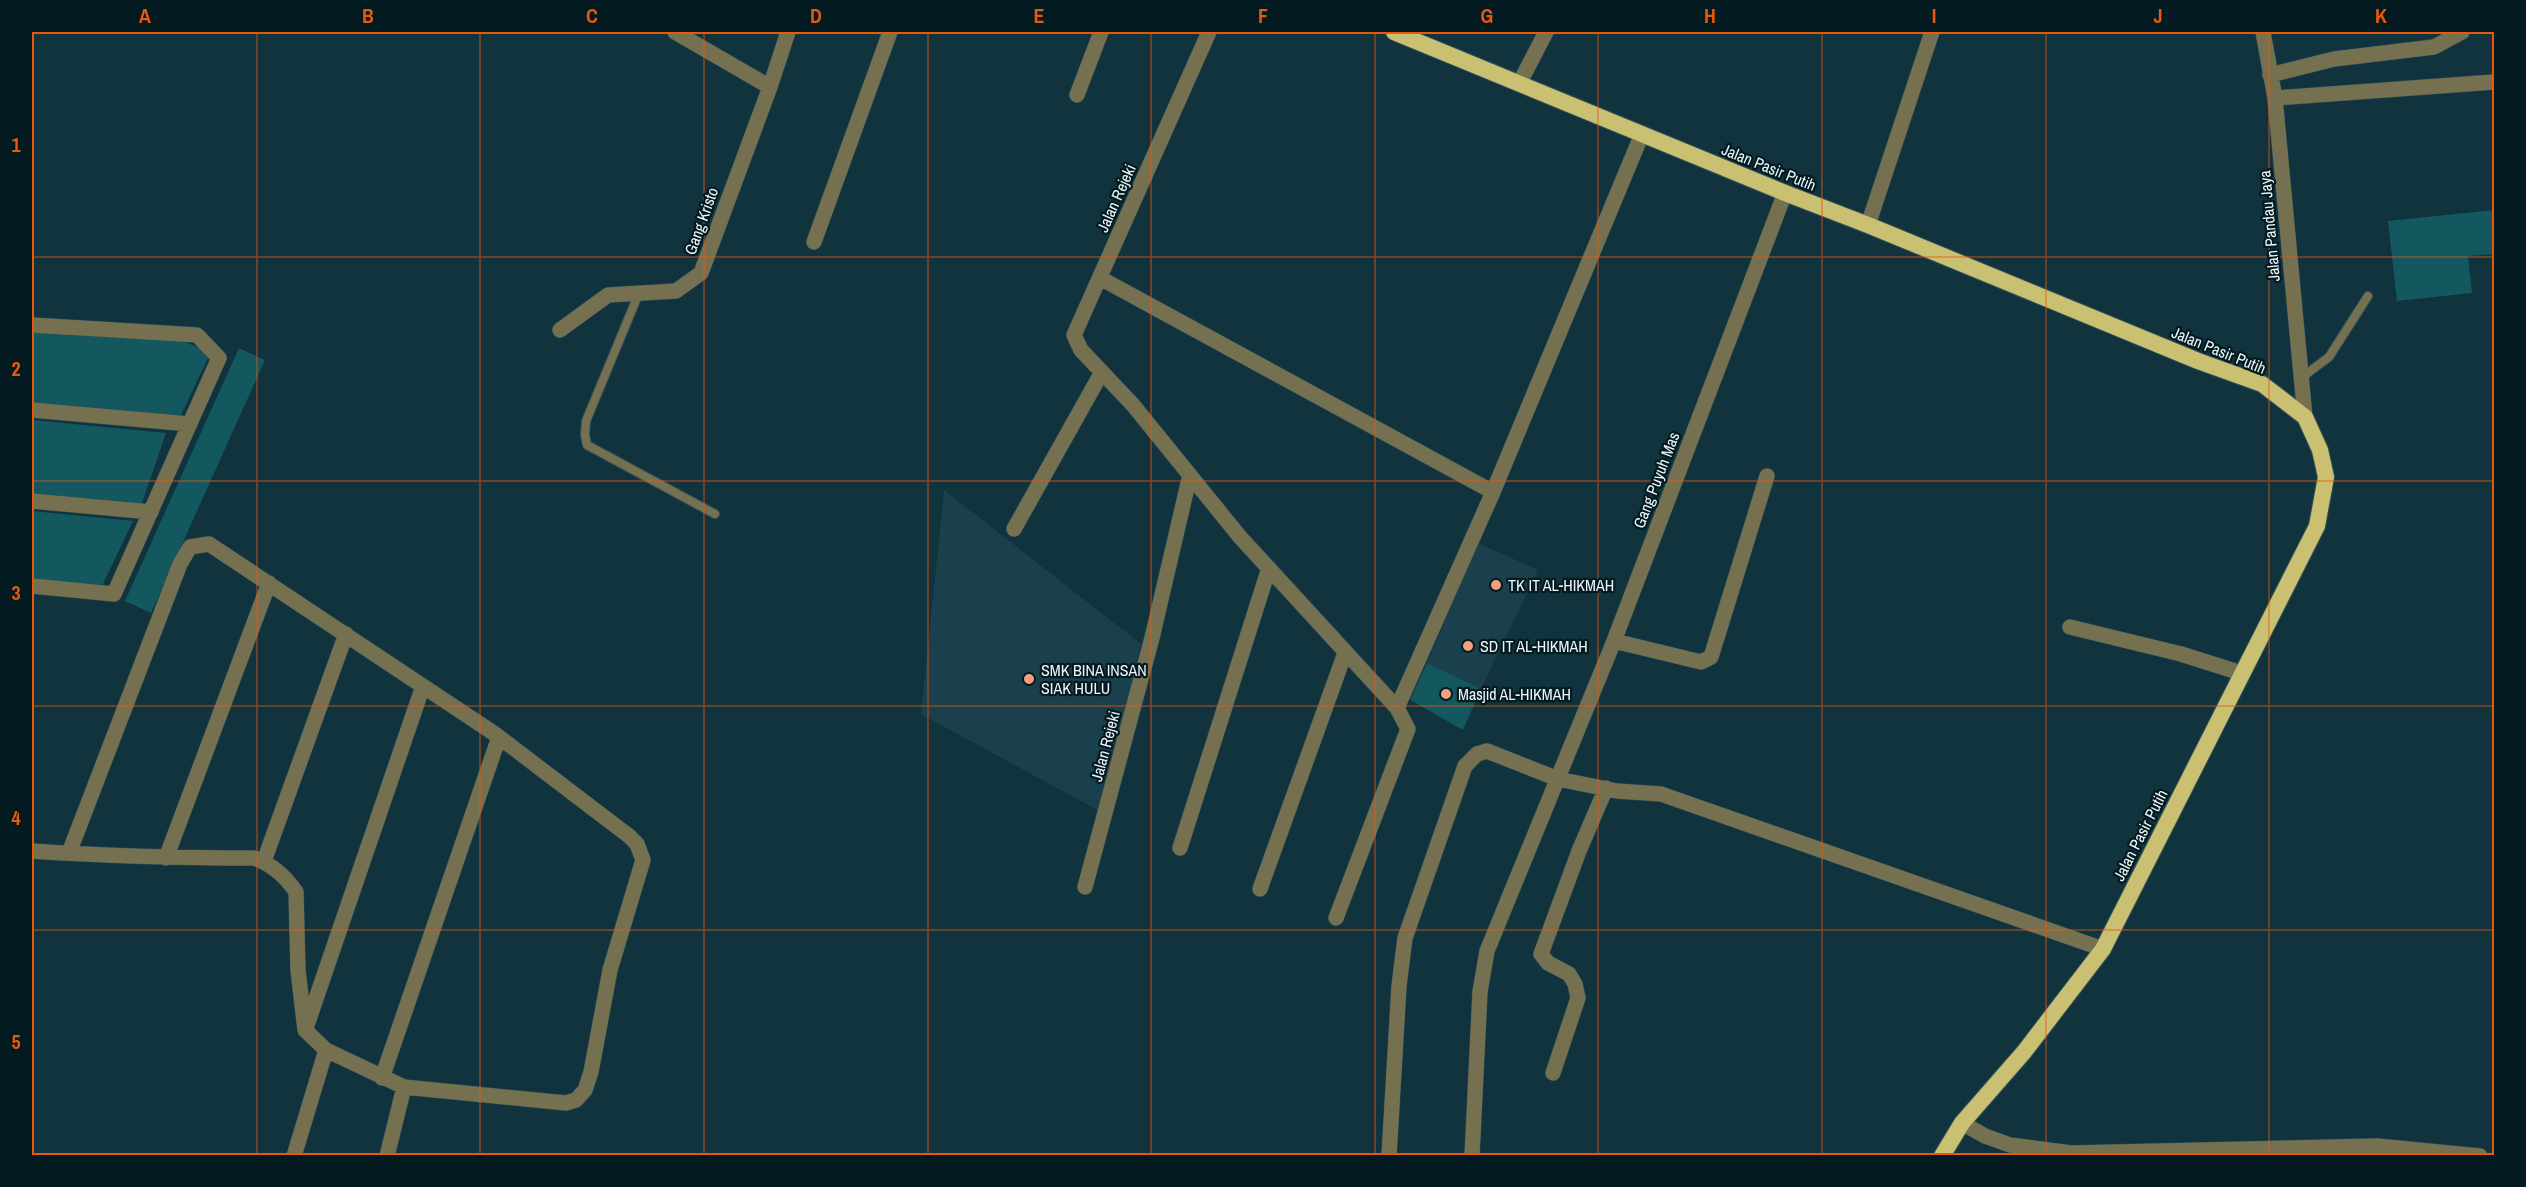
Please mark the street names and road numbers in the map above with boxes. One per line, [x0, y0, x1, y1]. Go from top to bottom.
street label: Jalan Pasir Putih [1719, 138, 1819, 196]
street label: Jalan Rejeki [1091, 161, 1141, 235]
street label: Jalan Pandau Jaya [2253, 169, 2285, 283]
street label: Gang Kristo [679, 184, 723, 258]
street label: Jalan Pasir Putih [2169, 321, 2269, 379]
street label: Gang Puyuh Mas [1628, 429, 1684, 531]
street label: Jalan Rejeki [1085, 708, 1125, 784]
street label: Jalan Pasir Putih [2108, 785, 2172, 885]

